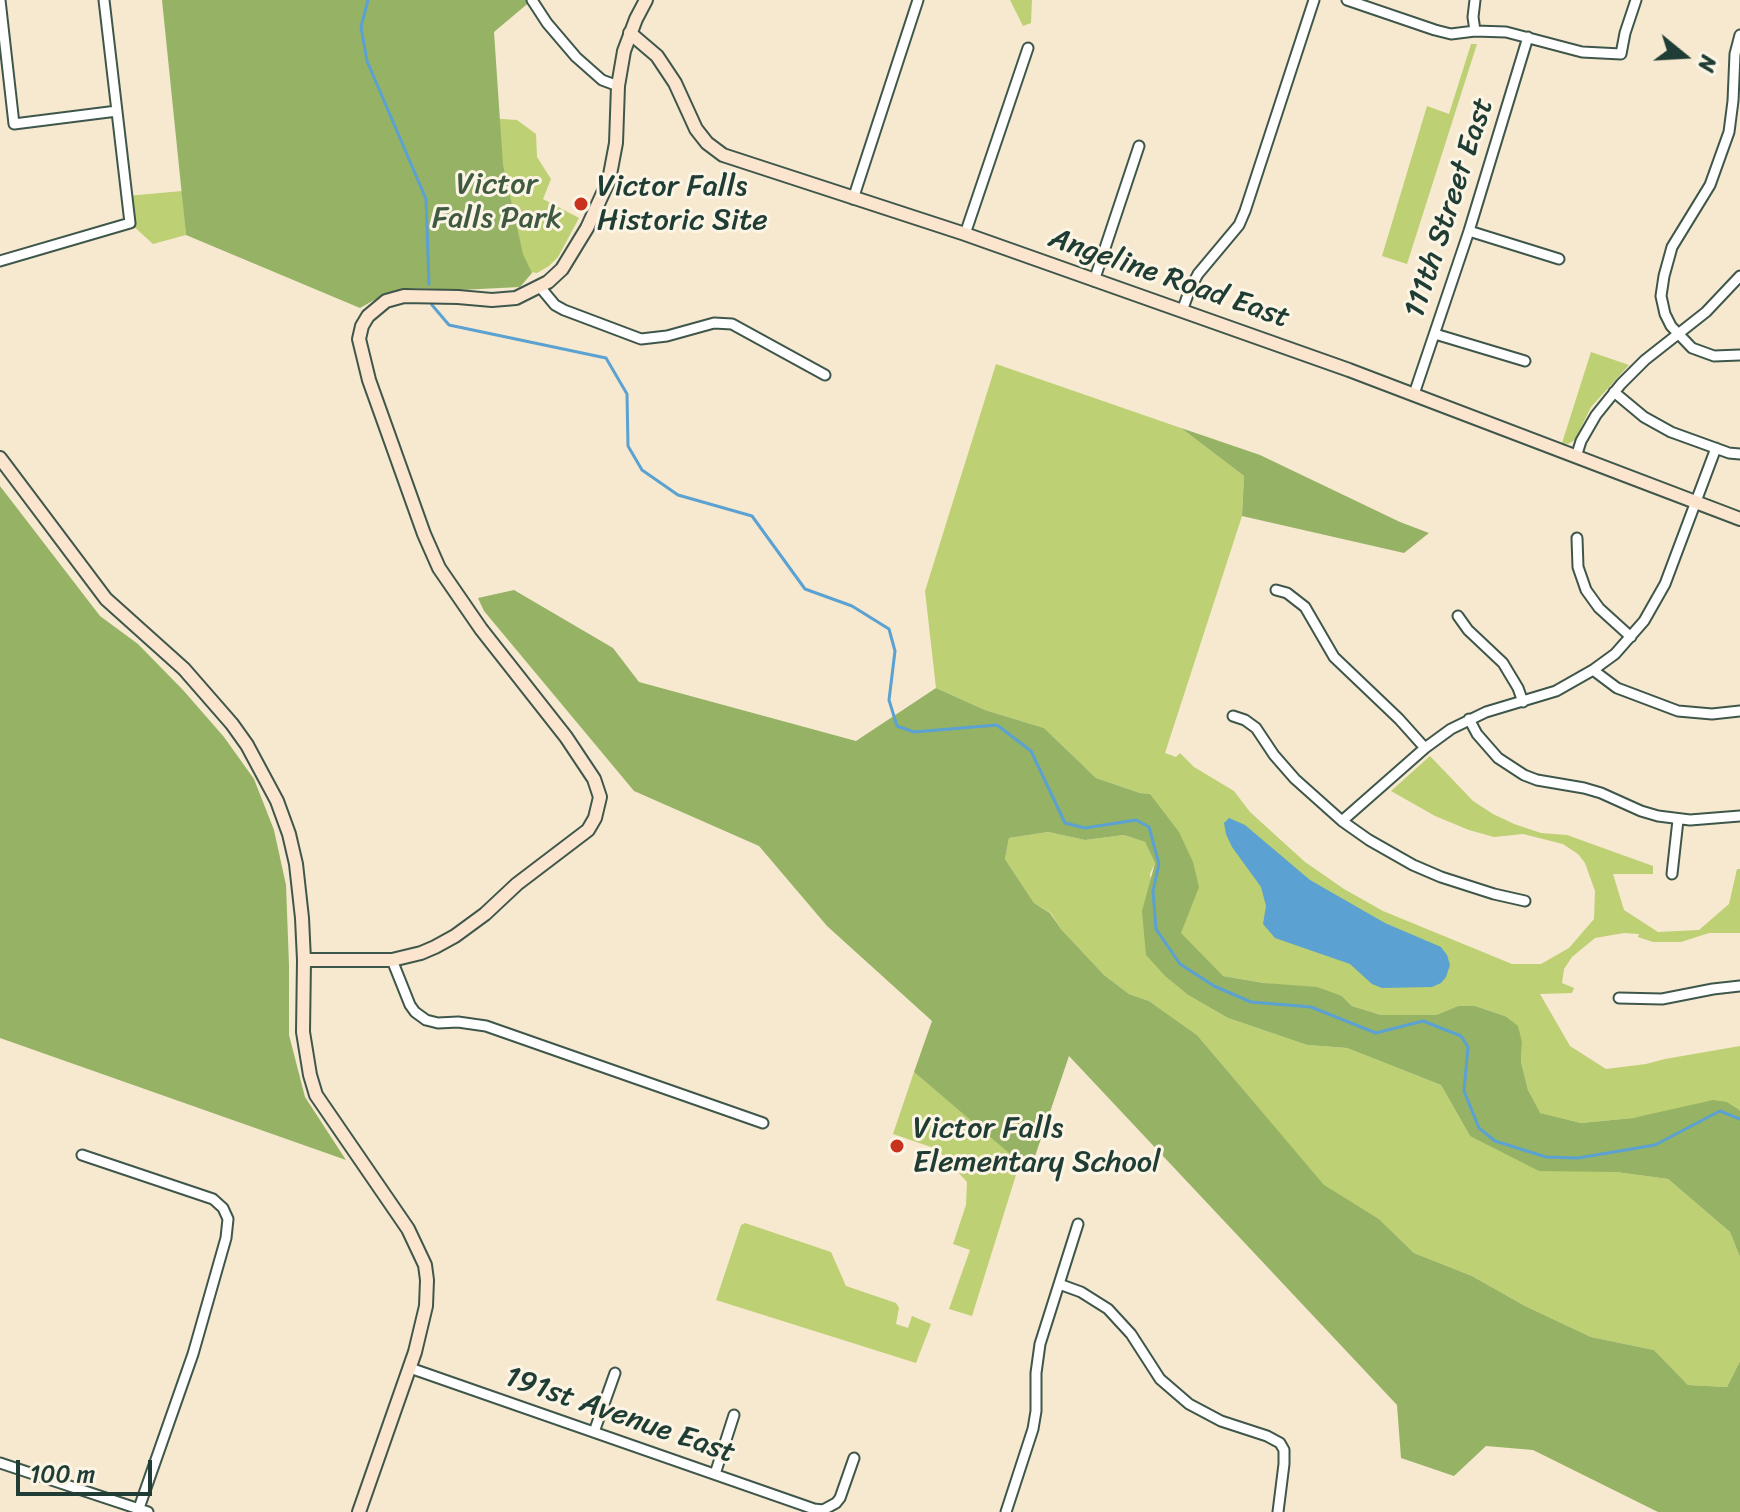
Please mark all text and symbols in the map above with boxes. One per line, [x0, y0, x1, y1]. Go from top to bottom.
north arrow [1644, 16, 1724, 96]
text: N [1686, 50, 1728, 77]
street label: 111th Street East [1398, 94, 1502, 322]
park label: Victor Falls Park [432, 167, 562, 238]
place label: Victor Falls Historic Site [597, 169, 768, 240]
marker: Victor Falls Historic Site [572, 195, 590, 213]
street label: Angeline Road East [1044, 221, 1294, 337]
place label: Victor Falls Elementary School [913, 1111, 1161, 1182]
marker: Victor Falls Elementary School [888, 1137, 906, 1155]
street label: 191st Avenue East [500, 1360, 740, 1472]
scale bar [20, 1444, 156, 1494]
text: 100 m [30, 1453, 95, 1495]

